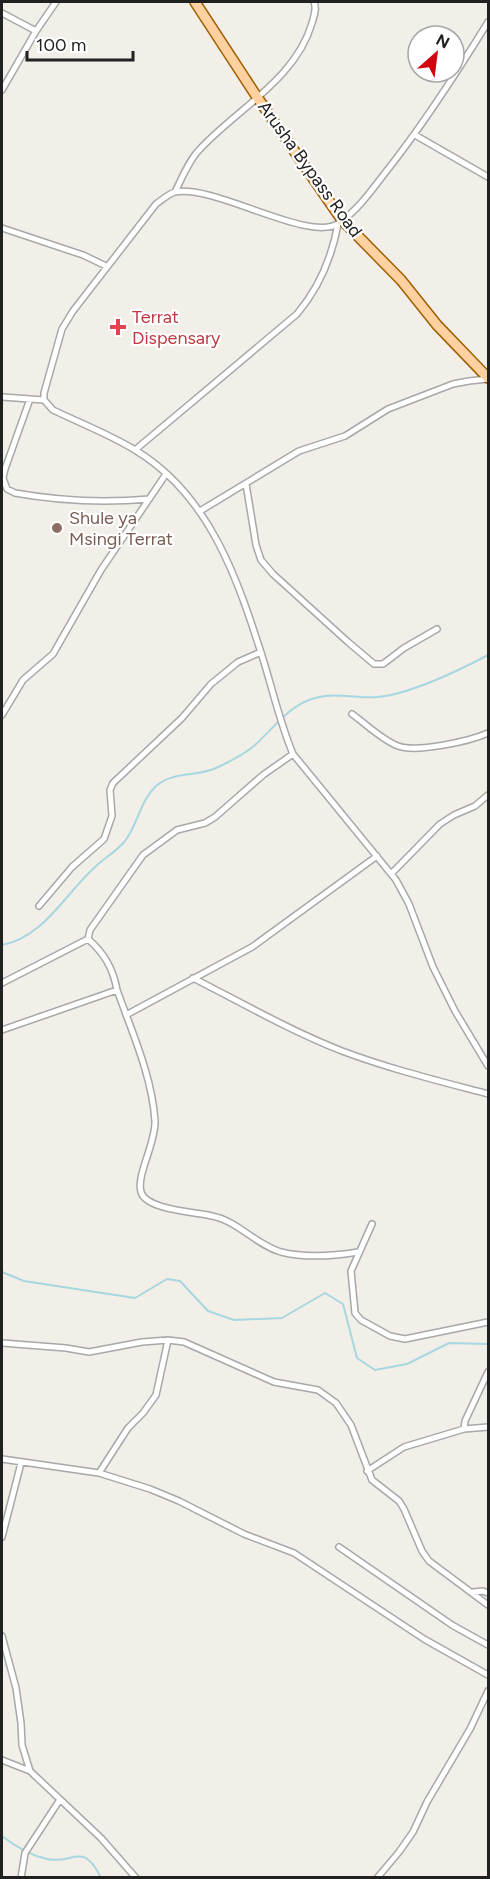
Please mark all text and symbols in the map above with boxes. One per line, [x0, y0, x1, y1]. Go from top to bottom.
scale bar [27, 24, 134, 62]
north arrow [406, 24, 466, 84]
text: N [433, 30, 453, 52]
text: 100 m [36, 34, 86, 56]
street label: Arusha Bypass Road [253, 96, 367, 242]
place label: Terrat Dispensary [132, 306, 221, 349]
marker: Terrat Dispensary [109, 318, 127, 336]
place label: Shule ya Msingi Terrat [69, 507, 173, 550]
marker: Shule ya Msingi Terrat [50, 521, 64, 535]

